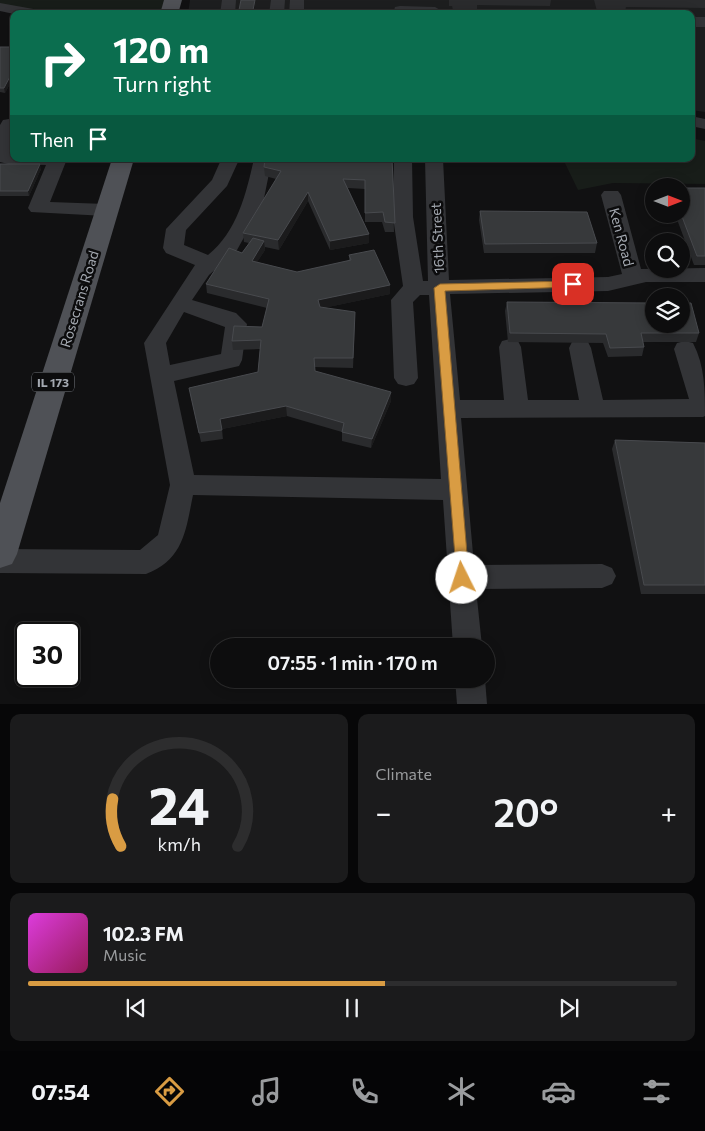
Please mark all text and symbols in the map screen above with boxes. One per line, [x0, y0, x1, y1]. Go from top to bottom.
text: 120 m [113, 27, 209, 70]
icon: right [30, 30, 95, 95]
text: Turn right [113, 70, 211, 97]
icon: arrive [84, 125, 112, 153]
text: Then [30, 128, 74, 151]
north arrow [645, 178, 690, 222]
map controls [645, 178, 690, 333]
street label: 16th Street [427, 202, 447, 274]
street label: Ken Road [606, 206, 638, 268]
button: search [645, 233, 690, 278]
street label: Rosecrans Road [56, 249, 102, 349]
pin [552, 263, 594, 305]
icon: arrive [559, 270, 587, 298]
button: layers [645, 288, 690, 333]
road number: IL 173 [32, 372, 74, 392]
position arrow [435, 551, 487, 603]
speed limit sign: 30 [15, 622, 80, 687]
text: 07:55 · 1 min · 170 m [268, 651, 437, 674]
text: Climate [376, 764, 432, 783]
text: 24 [148, 772, 209, 836]
text: 20° [494, 788, 558, 835]
text: − [376, 795, 391, 829]
text: + [661, 795, 677, 829]
text: km/h [157, 833, 200, 855]
text: 102.3 FM [103, 922, 184, 945]
text: Music [103, 945, 147, 964]
icon: previous [122, 994, 150, 1022]
icon: pause [338, 994, 366, 1022]
icon: next [555, 994, 583, 1022]
icon: directions [152, 1074, 187, 1109]
icon: music [249, 1074, 284, 1109]
icon: phone [347, 1074, 382, 1109]
icon: climate [444, 1074, 479, 1109]
icon: car [541, 1074, 576, 1109]
icon: filters [639, 1074, 674, 1109]
text: 07:54 [31, 1078, 90, 1105]

